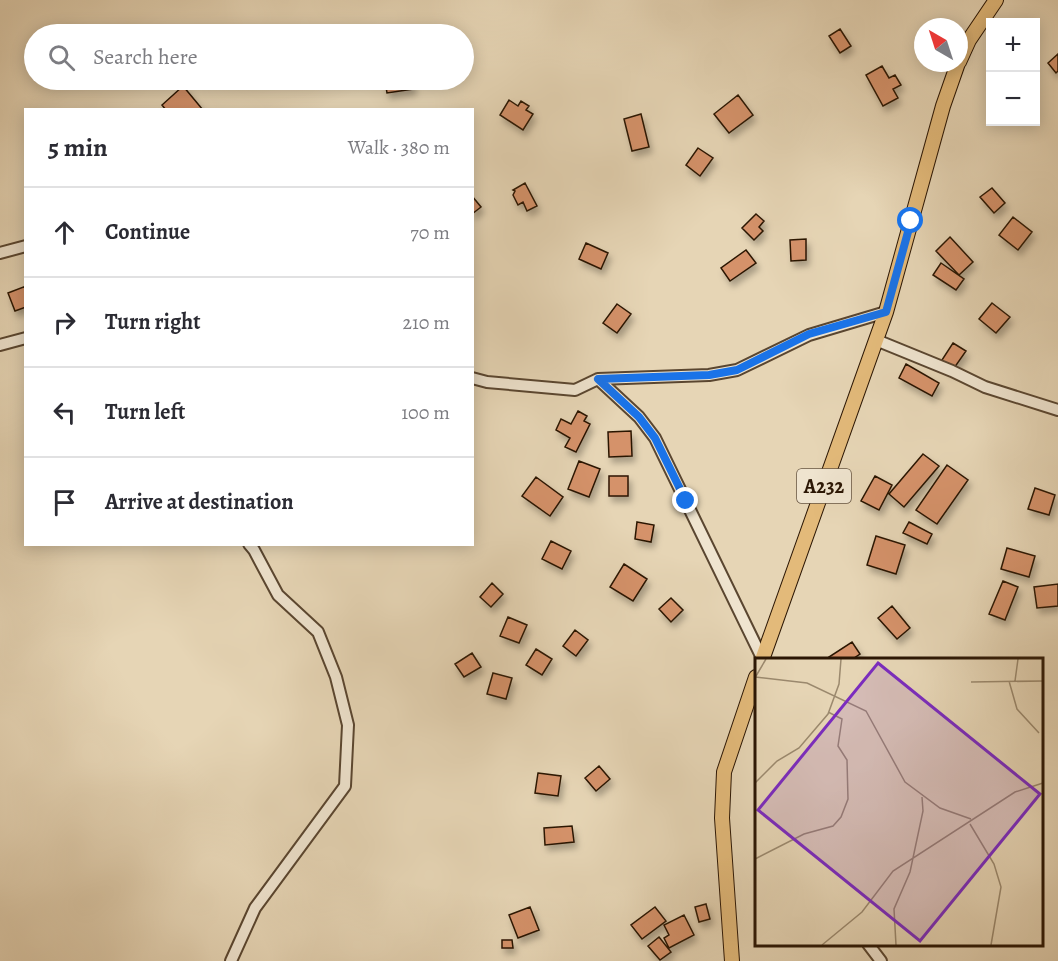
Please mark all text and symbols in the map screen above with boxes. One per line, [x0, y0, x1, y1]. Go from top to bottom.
north arrow [914, 18, 968, 72]
map controls [986, 18, 1040, 126]
button: + [986, 18, 1040, 72]
search box [24, 24, 474, 90]
icon: search [45, 41, 78, 74]
text: Search here [93, 42, 198, 72]
button: − [986, 72, 1040, 126]
text: 5 min [48, 130, 108, 165]
text: Walk · 380 m [348, 134, 450, 161]
route start [897, 207, 923, 233]
icon: ahead [48, 216, 81, 249]
text: Continue [105, 217, 190, 247]
text: 70 m [410, 219, 450, 246]
icon: right [48, 306, 81, 339]
text: Turn right [105, 307, 201, 337]
text: 210 m [402, 309, 450, 336]
icon: left [48, 396, 81, 429]
text: Turn left [105, 397, 185, 427]
text: 100 m [401, 399, 450, 426]
road number: A232 [797, 469, 851, 503]
icon: arrive [48, 486, 81, 519]
text: Arrive at destination [105, 487, 294, 517]
route end [672, 487, 698, 513]
inset map [755, 658, 1043, 946]

